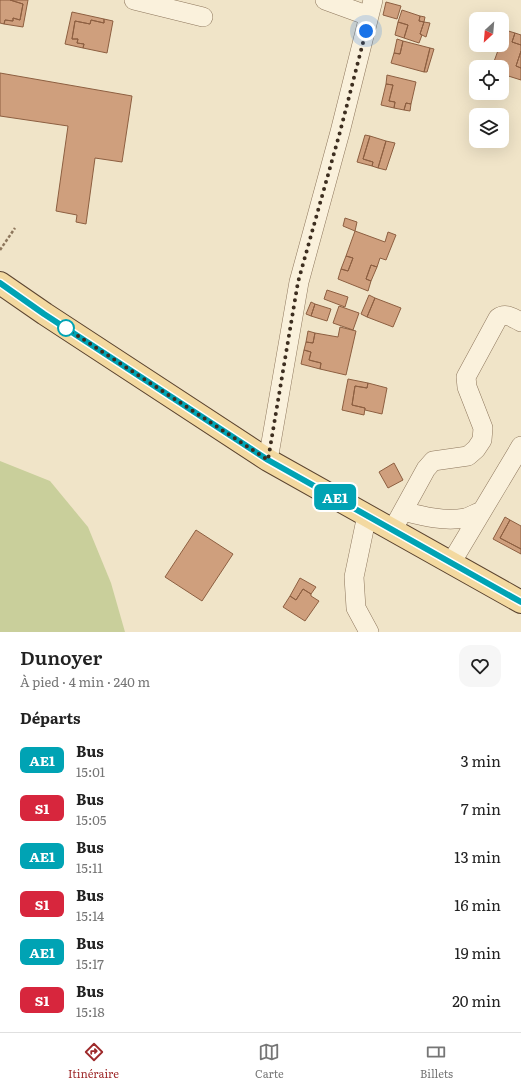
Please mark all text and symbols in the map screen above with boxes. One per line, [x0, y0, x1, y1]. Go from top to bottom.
north arrow [469, 12, 509, 52]
map controls [469, 12, 509, 148]
your location [356, 21, 376, 41]
button: locate [469, 60, 509, 100]
button: layers [469, 108, 509, 148]
unlabelled marker [57, 319, 75, 337]
line badge: AE1 [312, 484, 358, 510]
text: AE1 [322, 487, 348, 507]
text: Dunoyer [20, 643, 102, 671]
button: heart [459, 645, 501, 687]
text: À pied · 4 min · 240 m [20, 672, 150, 691]
text: Départs [20, 706, 80, 729]
text: Bus [76, 739, 104, 762]
text: 3 min [460, 749, 501, 772]
text: AE1 [29, 750, 55, 770]
text: 15:01 [76, 762, 105, 781]
text: Bus [76, 787, 104, 810]
text: 7 min [461, 797, 501, 820]
text: S1 [35, 798, 49, 818]
text: 15:05 [76, 810, 106, 829]
text: Bus [76, 835, 104, 858]
text: 13 min [454, 845, 501, 868]
text: AE1 [29, 846, 55, 866]
text: 15:11 [76, 858, 103, 877]
text: Bus [76, 883, 104, 906]
text: 16 min [454, 893, 501, 916]
text: S1 [35, 894, 49, 914]
text: 15:14 [76, 906, 104, 925]
text: Bus [76, 931, 104, 954]
text: 19 min [455, 941, 501, 964]
text: AE1 [29, 942, 55, 962]
text: 15:17 [76, 954, 104, 973]
text: Bus [76, 979, 104, 1002]
text: 20 min [452, 989, 501, 1012]
text: S1 [35, 990, 49, 1010]
text: 15:18 [76, 1002, 105, 1021]
tab: Itinéraire [68, 1041, 119, 1081]
tab: Carte [255, 1041, 284, 1081]
tab: Billets [420, 1041, 453, 1081]

